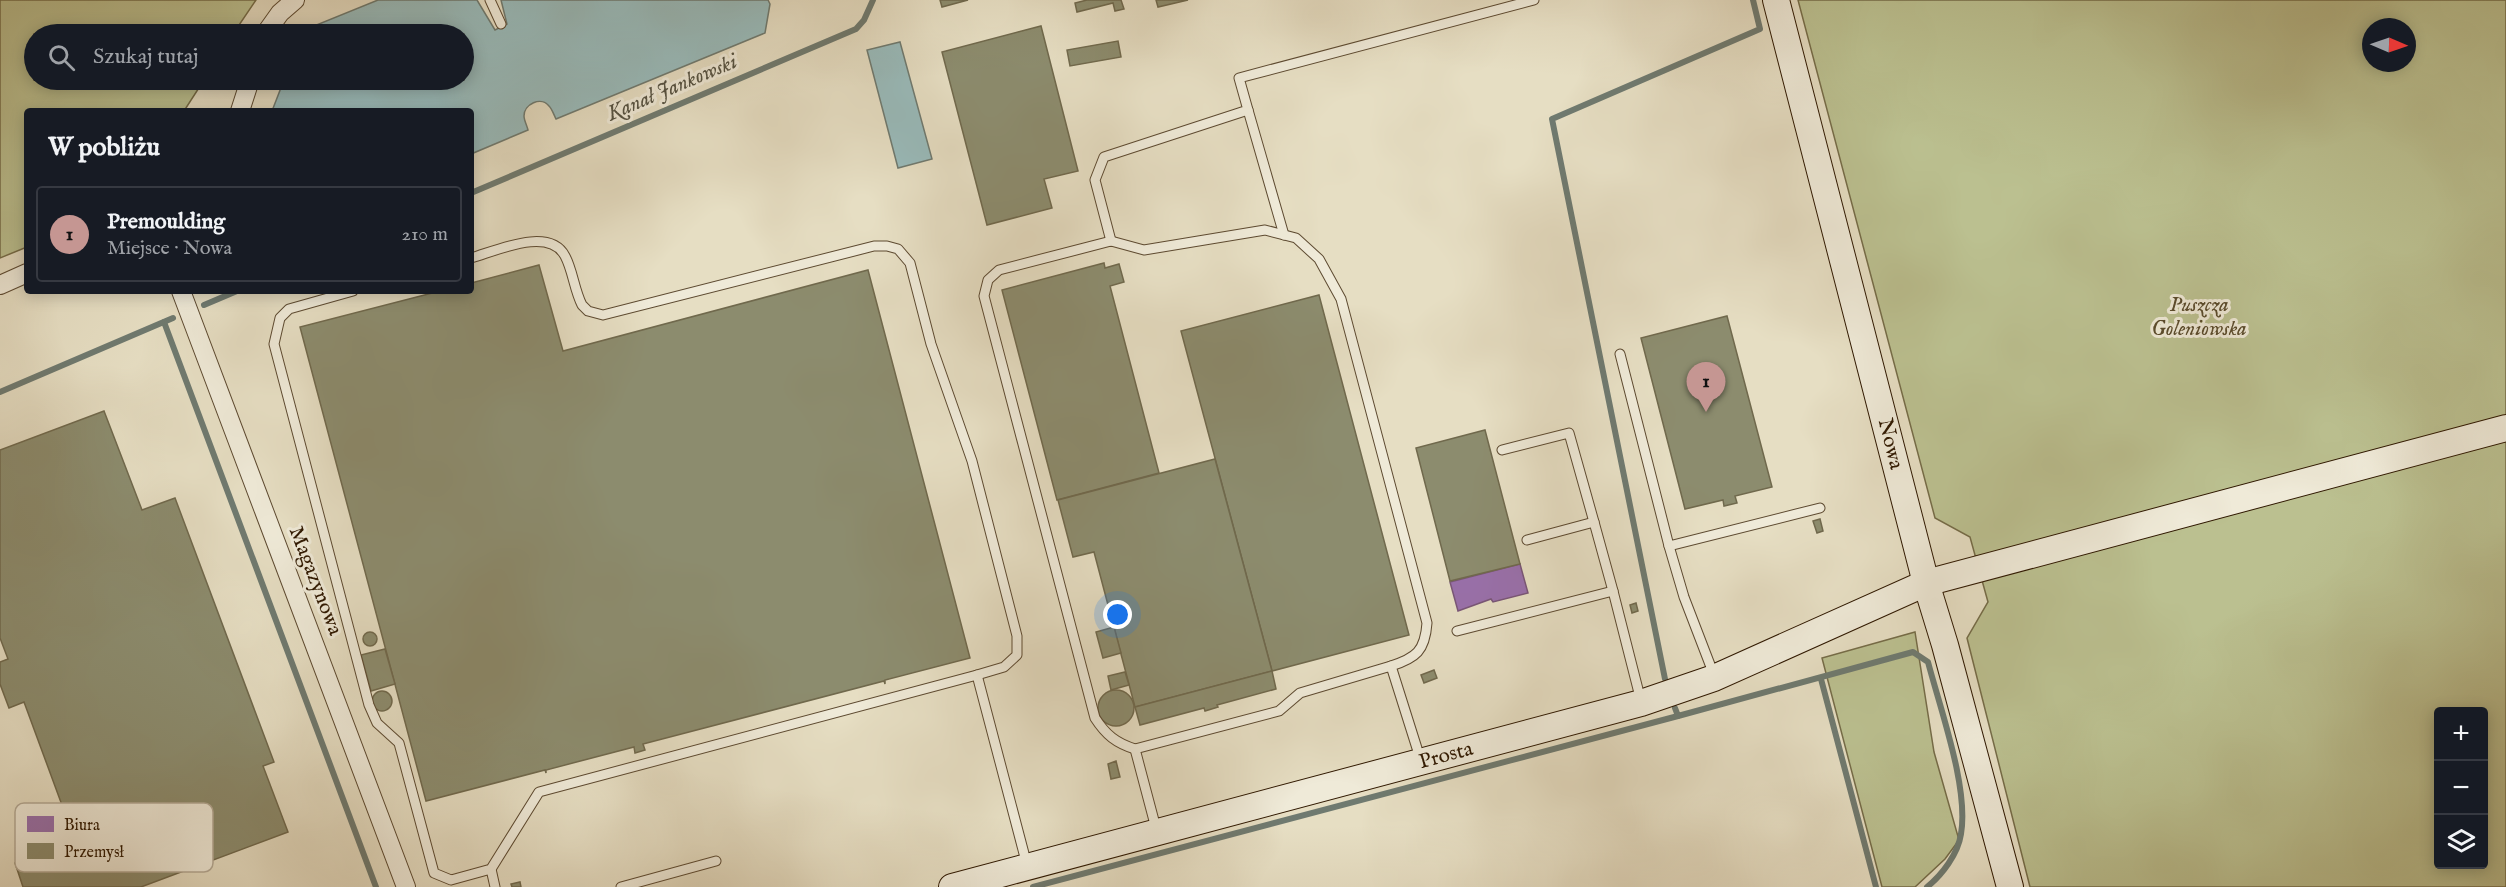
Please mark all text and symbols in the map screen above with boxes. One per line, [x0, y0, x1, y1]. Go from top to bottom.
north arrow [2362, 18, 2416, 72]
search box [24, 24, 474, 90]
icon: search [45, 41, 78, 74]
text: Szukaj tutaj [93, 43, 198, 71]
water label: Kanał Jankowski [602, 47, 743, 128]
text: W pobliżu [48, 131, 160, 164]
text: Premoulding [107, 208, 225, 236]
text: 1 [66, 222, 73, 247]
text: 210 m [402, 222, 448, 247]
text: Miejsce · Nowa [107, 236, 232, 261]
park label: Puszcza Goleniowska [2151, 292, 2247, 343]
pin: 1 [1686, 362, 1726, 412]
street label: Nowa [1871, 416, 1910, 473]
street label: Magazynowa [282, 523, 348, 640]
your location [1103, 600, 1132, 629]
map controls [2434, 707, 2488, 869]
button: + [2434, 707, 2488, 761]
street label: Prosta [1416, 736, 1477, 776]
button: − [2434, 761, 2488, 815]
legend [15, 803, 213, 872]
button: layers [2434, 815, 2488, 869]
text: Biura [64, 816, 100, 836]
text: Przemysł [64, 843, 125, 863]

